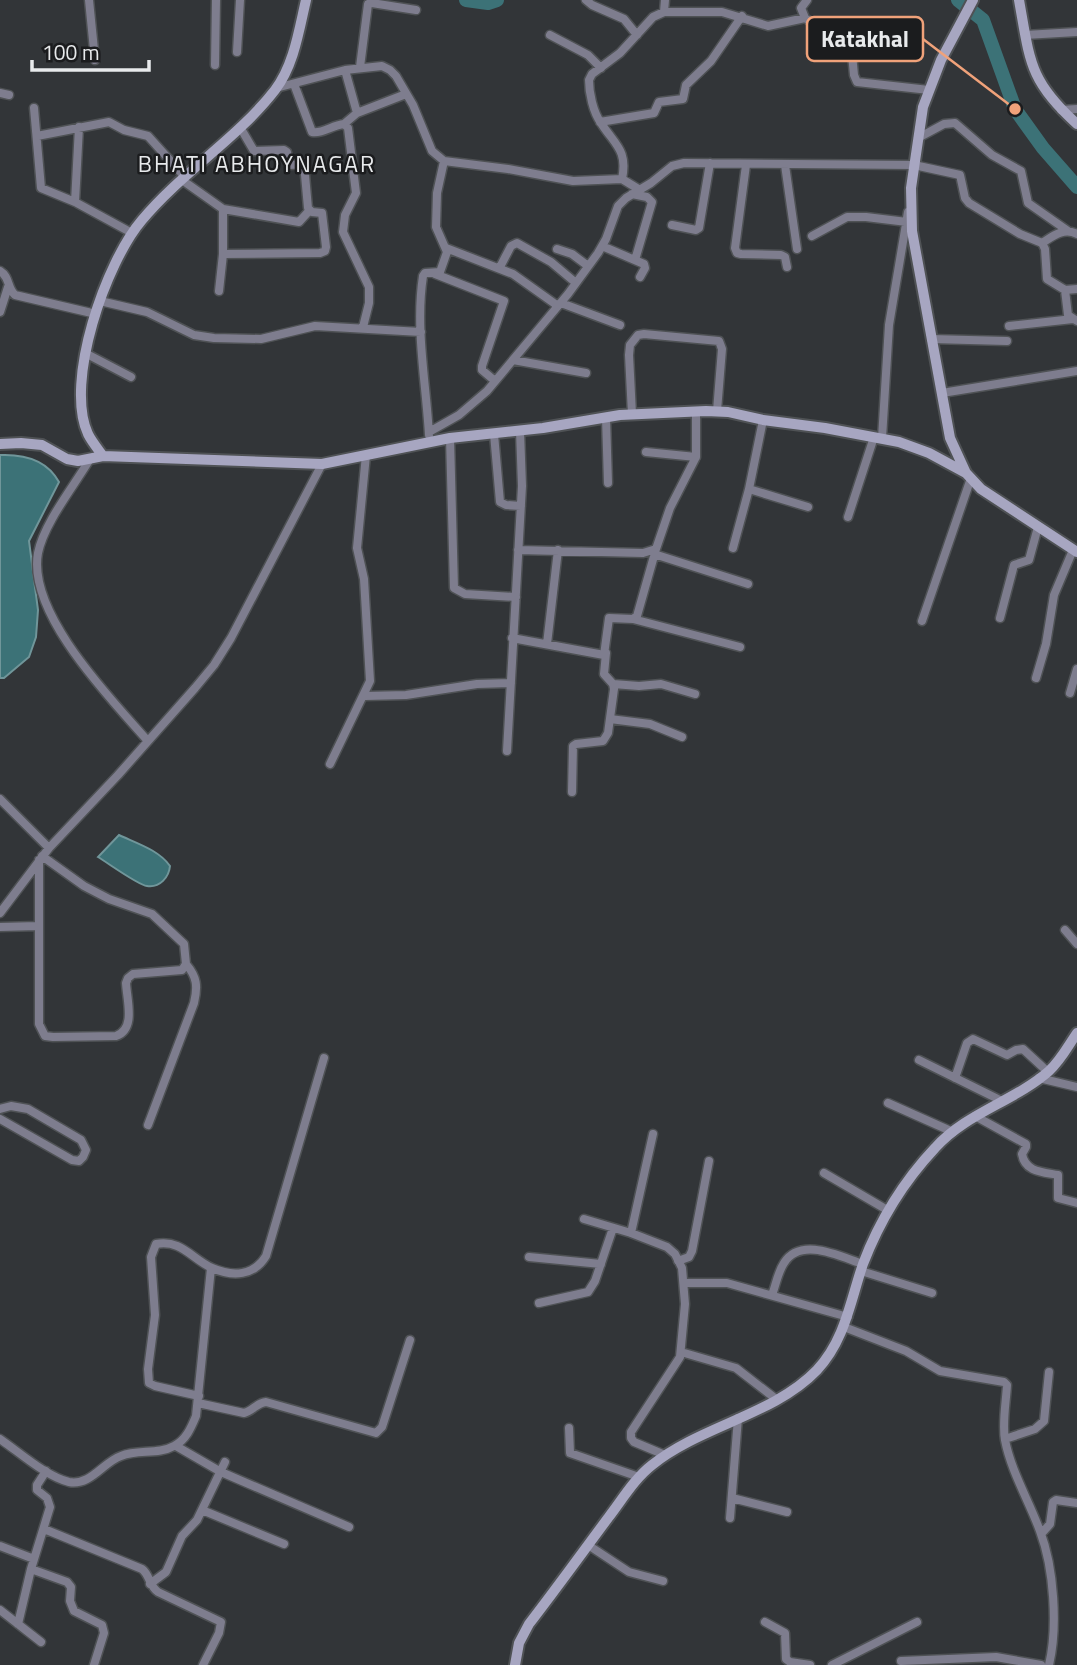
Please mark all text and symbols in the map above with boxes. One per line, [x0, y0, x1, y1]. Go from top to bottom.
callout: Katakhal [807, 17, 923, 61]
text: Katakhal [821, 21, 909, 56]
scale bar [32, 28, 149, 72]
text: 100 m [42, 36, 99, 68]
district label: BHATI ABHOYNAGAR [138, 146, 376, 181]

